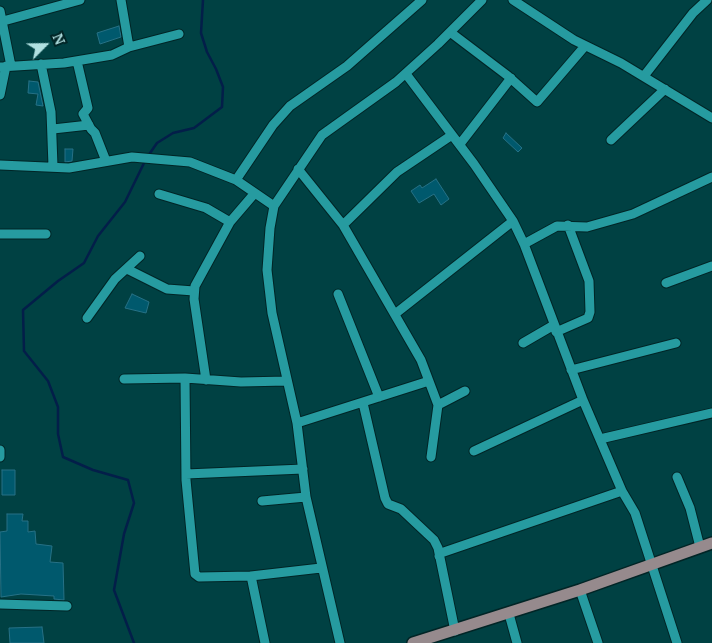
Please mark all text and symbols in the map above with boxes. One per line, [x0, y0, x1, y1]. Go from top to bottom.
north arrow [20, 20, 70, 70]
text: N [48, 30, 70, 48]

